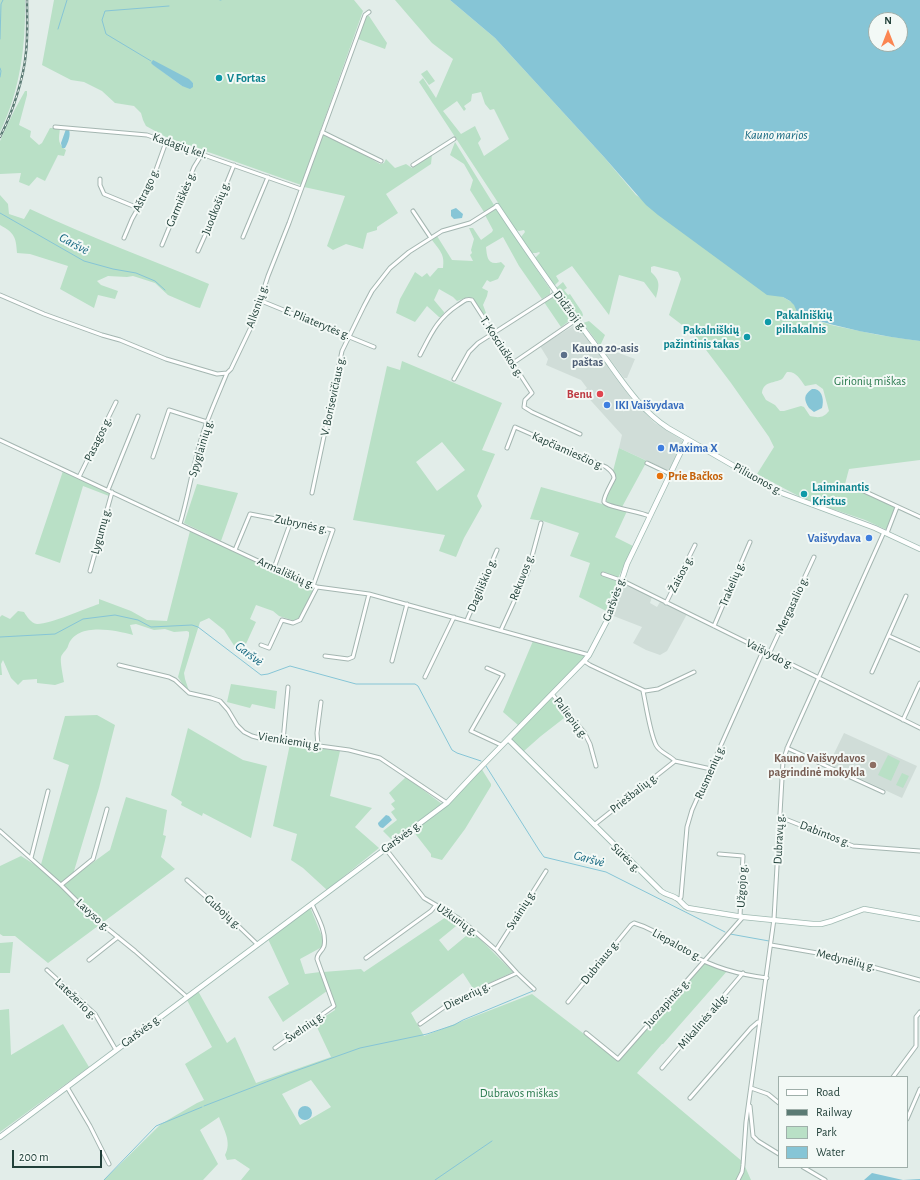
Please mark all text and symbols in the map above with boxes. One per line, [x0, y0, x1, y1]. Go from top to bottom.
north arrow [868, 12, 908, 52]
text: N [884, 15, 892, 26]
place label: V Fortas [227, 71, 266, 85]
marker: V Fortas [214, 73, 224, 83]
water label: Kauno marios [744, 127, 808, 143]
street label: Kadagių kel. [151, 130, 209, 162]
street label: Aštrago g. [130, 166, 162, 214]
street label: Garmiškės g. [163, 169, 199, 229]
street label: Juodkošių g. [199, 179, 233, 237]
water label: Garšvė [57, 230, 91, 258]
street label: Alksnių g. [243, 282, 271, 330]
street label: Didžioji g. [550, 288, 590, 334]
street label: E. Pliaterytės g. [282, 303, 352, 343]
place label: Pakalniškių piliakalnis [776, 308, 832, 336]
street label: T. Kosciuškos g. [477, 314, 527, 380]
marker: Pakalniškių piliakalnis [763, 317, 773, 327]
place label: Pakalniškių pažintinis takas [663, 323, 739, 351]
marker: Pakalniškių pažintinis takas [742, 332, 752, 342]
place label: Kauno 20-asis paštas [572, 341, 639, 369]
marker: Kauno 20-asis paštas [559, 350, 569, 360]
street label: V. Borisevičiaus g. [317, 355, 349, 437]
park label: Girionių miškas [834, 374, 906, 388]
place label: Benu [567, 387, 592, 401]
marker: Benu [595, 389, 605, 399]
place label: IKI Vaišvydava [615, 398, 684, 412]
marker: IKI Vaišvydava [602, 400, 612, 410]
street label: Pasagos g. [81, 414, 115, 464]
street label: Spyglainių g. [185, 417, 217, 479]
street label: Kapčiamiesčio g. [530, 429, 606, 473]
place label: Maxima X [669, 441, 718, 455]
marker: Maxima X [656, 443, 666, 453]
street label: Piliuonos g. [731, 460, 785, 498]
place label: Prie Bačkos [668, 469, 723, 483]
marker: Prie Bačkos [655, 471, 665, 481]
place label: Laiminantis Kristus [812, 480, 869, 508]
marker: Laiminantis Kristus [799, 489, 809, 499]
street label: Lygumų g. [88, 506, 114, 556]
street label: Zubrynės g. [273, 511, 329, 537]
place label: Vaišvydava [808, 531, 861, 545]
marker: Vaišvydava [864, 533, 874, 543]
street label: Rekuvos g. [506, 552, 538, 602]
street label: Žaisos g. [665, 553, 697, 595]
street label: Armališkių g. [255, 554, 317, 592]
street label: Dagiliškio g. [464, 556, 500, 614]
street label: Trakelių g. [716, 559, 748, 609]
street label: Mergasalio g. [772, 574, 812, 636]
street label: Garšvės g. [599, 575, 629, 623]
street label: Vaišvydo g. [744, 636, 796, 672]
water label: Garšvė [232, 638, 266, 670]
street label: Paliepių g. [551, 694, 591, 742]
street label: Vienkiemių g. [257, 729, 323, 753]
street label: Rusmenių g. [692, 743, 728, 801]
place label: Kauno Vaišvydavos pagrindinė mokykla [768, 751, 865, 779]
marker: Kauno Vaišvydavos pagrindinė mokykla [868, 760, 878, 770]
street label: Priešbalių g. [607, 770, 661, 816]
street label: Dubravų g. [770, 813, 788, 865]
street label: Garšvės g. [378, 818, 424, 856]
street label: Dabintos g. [798, 818, 852, 850]
street label: Sūrės g. [608, 840, 644, 876]
water label: Garšvė [572, 847, 606, 871]
street label: Užgojo g. [734, 864, 750, 908]
street label: Svainių g. [503, 887, 539, 933]
street label: Gubojų g. [201, 892, 245, 932]
street label: Lavyso g. [73, 896, 113, 934]
street label: Užkurių g. [433, 901, 481, 939]
street label: Liepaloto g. [650, 926, 704, 964]
street label: Dubriaus g. [578, 937, 622, 987]
street label: Medynėlių g. [815, 946, 877, 974]
street label: Latežerio g. [52, 975, 100, 1023]
street label: Juozapinės g. [641, 975, 693, 1031]
street label: Dieverių g. [441, 979, 493, 1013]
street label: Mikalinės aklg. [675, 990, 731, 1052]
street label: Švelnių g. [283, 1008, 327, 1046]
street label: Garšvės g. [118, 1011, 164, 1051]
legend [778, 1076, 908, 1168]
park label: Dubravos miškas [480, 1086, 558, 1100]
text: Road [816, 1086, 840, 1098]
text: Railway [816, 1106, 852, 1118]
text: Park [816, 1126, 837, 1138]
scale bar [14, 1142, 104, 1168]
text: Water [816, 1146, 845, 1158]
text: 200 m [19, 1151, 49, 1163]

